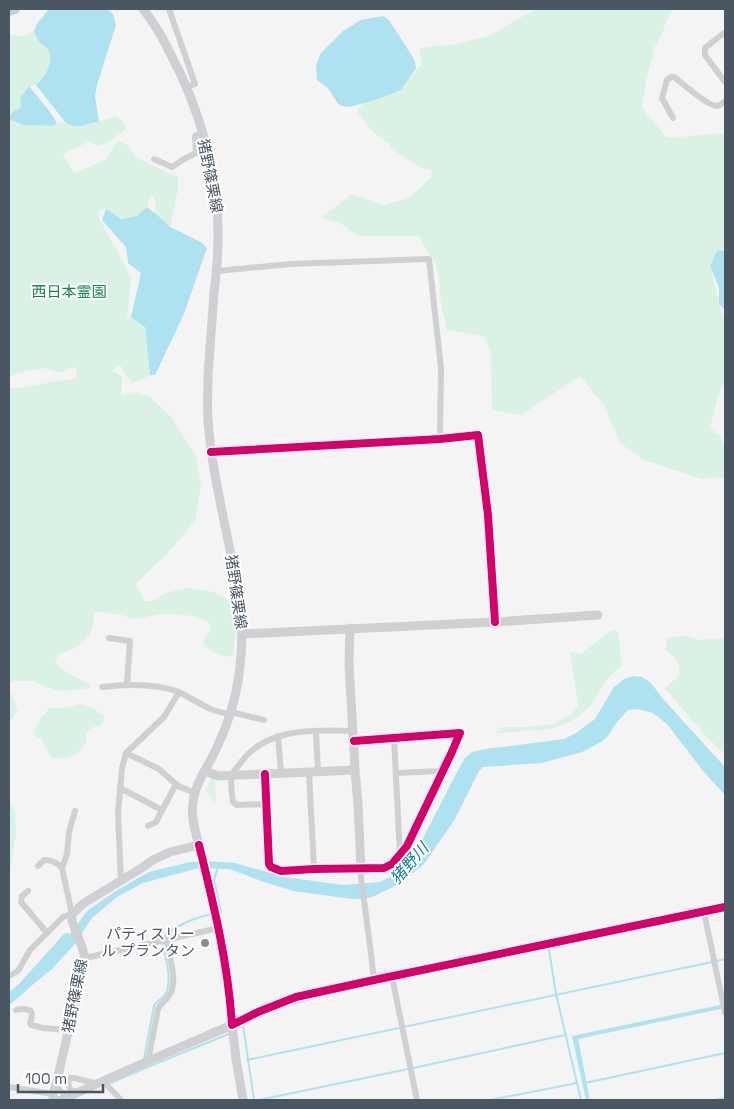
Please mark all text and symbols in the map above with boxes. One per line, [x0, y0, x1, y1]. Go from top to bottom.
street label: 猪野篠栗線 [194, 137, 227, 215]
park label: 西日本霊園 [31, 282, 107, 301]
street label: 猪野篠栗線 [222, 553, 251, 630]
water label: 猪野川 [386, 837, 434, 888]
place label: パティスリー ル プランタン [101, 924, 195, 960]
marker: パティスリー ル プランタン [199, 937, 211, 949]
street label: 猪野篠栗線 [58, 957, 91, 1035]
scale bar [18, 1062, 102, 1094]
text: 100 m [25, 1069, 67, 1088]

